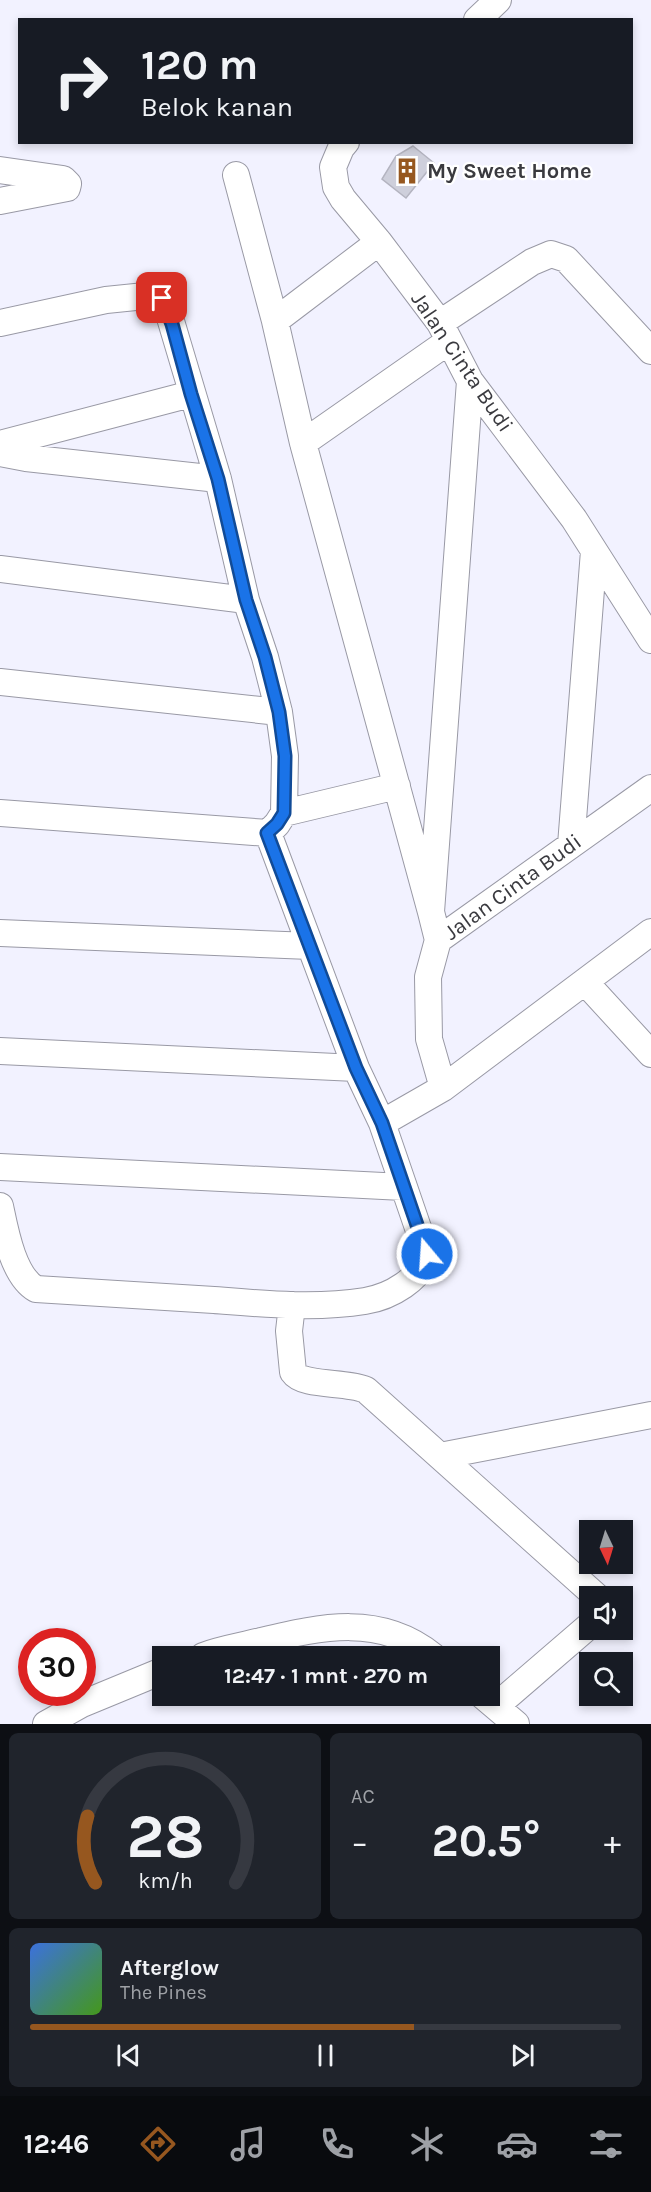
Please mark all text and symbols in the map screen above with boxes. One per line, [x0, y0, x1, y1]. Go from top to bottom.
text: 120 m [141, 40, 258, 90]
icon: right [42, 42, 120, 120]
text: Belok kanan [141, 91, 293, 123]
building icon: My Sweet Home [392, 156, 422, 186]
place label: My Sweet Home [427, 158, 592, 184]
pin [136, 272, 187, 323]
icon: arrive [145, 281, 178, 314]
street label: Jalan Cinta Budi [406, 287, 518, 437]
street label: Jalan Cinta Budi [439, 828, 587, 946]
position arrow [395, 1222, 459, 1286]
north arrow [579, 1520, 633, 1574]
map controls [579, 1520, 633, 1706]
button: sound [579, 1586, 633, 1640]
speed limit sign: 30 [18, 1628, 96, 1706]
button: search [579, 1652, 633, 1706]
text: 12:47 · 1 mnt · 270 m [224, 1663, 428, 1689]
text: AC [351, 1785, 375, 1808]
text: 28 [126, 1800, 204, 1873]
text: 20.5° [431, 1815, 541, 1867]
text: − [351, 1823, 368, 1861]
text: + [604, 1823, 621, 1861]
text: km/h [138, 1868, 192, 1893]
text: Afterglow [120, 1955, 219, 1981]
text: The Pines [120, 1981, 207, 2004]
icon: previous [112, 2039, 145, 2072]
icon: pause [309, 2039, 342, 2072]
icon: next [506, 2039, 539, 2072]
icon: directions [137, 2123, 179, 2165]
icon: music [227, 2123, 269, 2165]
icon: phone [316, 2123, 358, 2165]
icon: climate [406, 2123, 448, 2165]
icon: car [496, 2123, 538, 2165]
icon: filters [585, 2123, 627, 2165]
text: 12:46 [24, 2128, 90, 2160]

